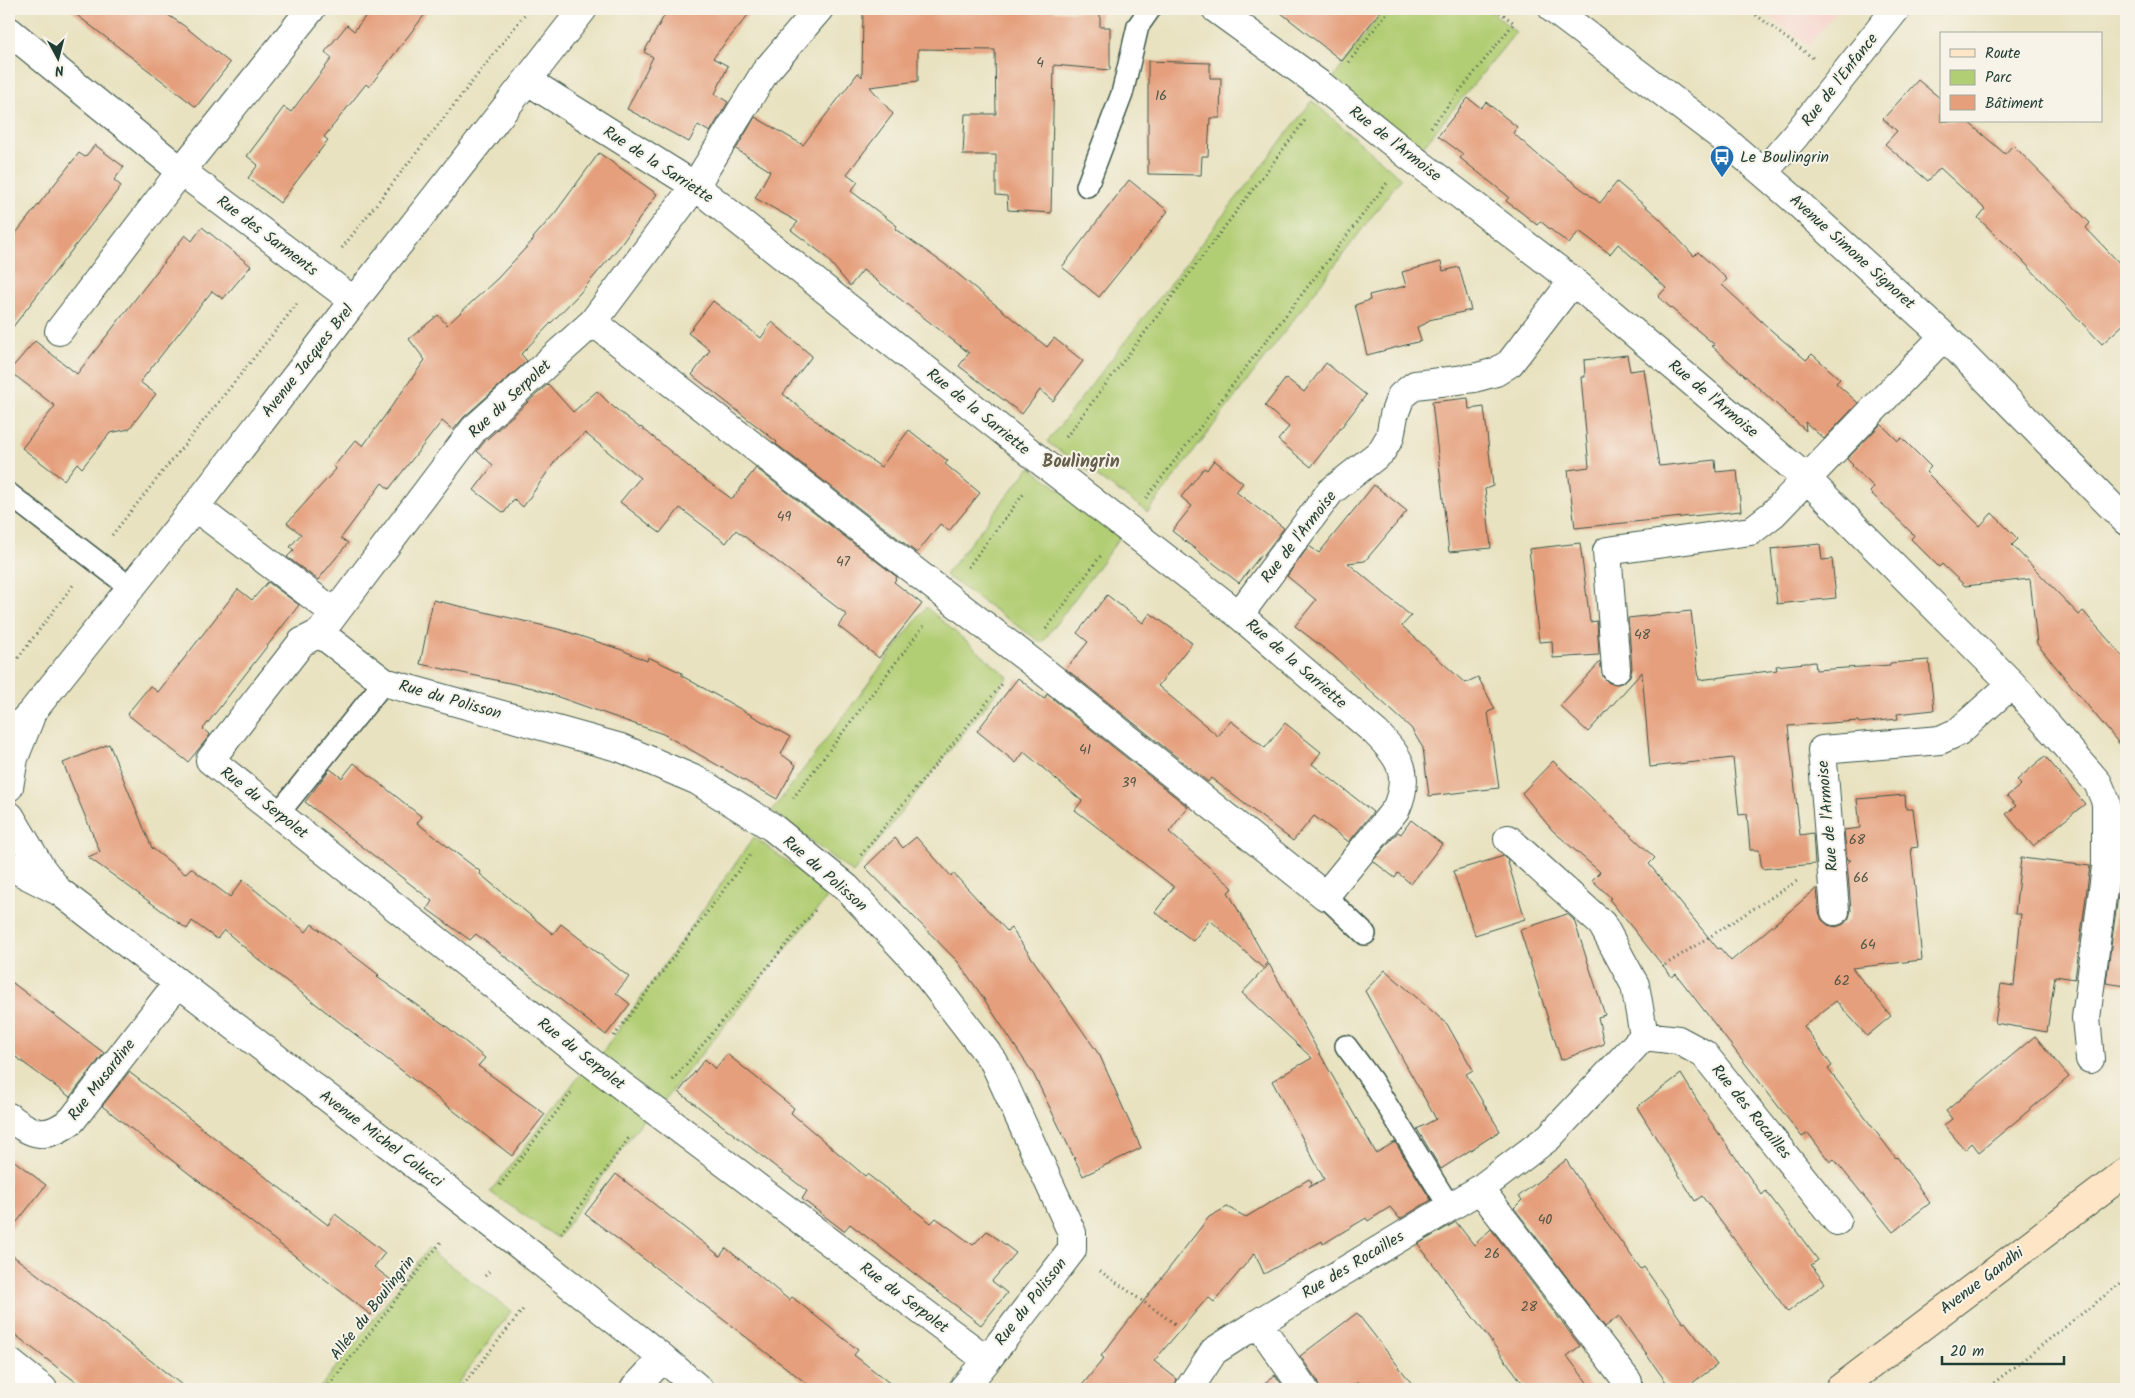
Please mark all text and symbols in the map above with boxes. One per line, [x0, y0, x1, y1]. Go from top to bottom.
street label: Rue de l'Enfance [1795, 28, 1885, 132]
north arrow [32, 32, 82, 82]
legend [1940, 32, 2102, 122]
text: Route [1985, 42, 2021, 66]
house number: 4 [1036, 52, 1044, 74]
text: N [54, 58, 65, 81]
text: Parc [1985, 66, 2012, 90]
house number: 16 [1155, 85, 1167, 107]
text: Bâtiment [1985, 92, 2044, 116]
street label: Rue de l'Armoise [1343, 100, 1447, 188]
street label: Rue de la Sarriette [598, 120, 718, 210]
bus stop icon: Le Boulingrin [1709, 144, 1735, 178]
place label: Le Boulingrin [1740, 145, 1829, 170]
street label: Avenue Simone Signoret [1783, 188, 1921, 316]
street label: Rue des Sarments [211, 189, 323, 283]
street label: Avenue Jacques Brel [256, 299, 360, 423]
street label: Rue du Serpolet [463, 353, 558, 444]
street label: Rue de l'Armoise [1662, 354, 1764, 444]
street label: Rue de la Sarriette [921, 362, 1035, 462]
district label: Boulingrin [1042, 448, 1120, 477]
street label: Rue de l'Armoise [1255, 485, 1343, 589]
house number: 49 [777, 506, 791, 528]
house number: 47 [836, 551, 851, 573]
street label: Rue de la Sarriette [1240, 613, 1352, 715]
house number: 48 [1634, 624, 1651, 646]
street label: Rue du Polisson [396, 673, 504, 727]
house number: 41 [1079, 739, 1091, 761]
street label: Rue de l'Armoise [1811, 759, 1845, 873]
street label: Rue du Serpolet [215, 761, 314, 846]
house number: 39 [1122, 772, 1137, 794]
house number: 68 [1849, 829, 1866, 851]
street label: Rue du Polisson [777, 830, 873, 918]
house number: 66 [1853, 867, 1869, 889]
house number: 64 [1860, 934, 1876, 956]
house number: 62 [1834, 970, 1850, 992]
street label: Rue du Serpolet [532, 1012, 631, 1097]
street label: Rue Musardine [62, 1034, 142, 1126]
street label: Rue des Rocailles [1705, 1059, 1797, 1165]
street label: Avenue Michel Colucci [314, 1084, 449, 1195]
house number: 40 [1538, 1209, 1552, 1231]
street label: Rue des Rocailles [1297, 1224, 1409, 1306]
street label: Avenue Gandhi [1935, 1240, 2030, 1321]
house number: 26 [1484, 1243, 1500, 1265]
street label: Allée du Boulingrin [324, 1250, 422, 1366]
street label: Rue du Polisson [989, 1253, 1073, 1351]
street label: Rue du Serpolet [854, 1256, 954, 1340]
house number: 28 [1521, 1296, 1538, 1318]
scale bar [1942, 1333, 2065, 1365]
text: 20 m [1950, 1340, 1984, 1364]

